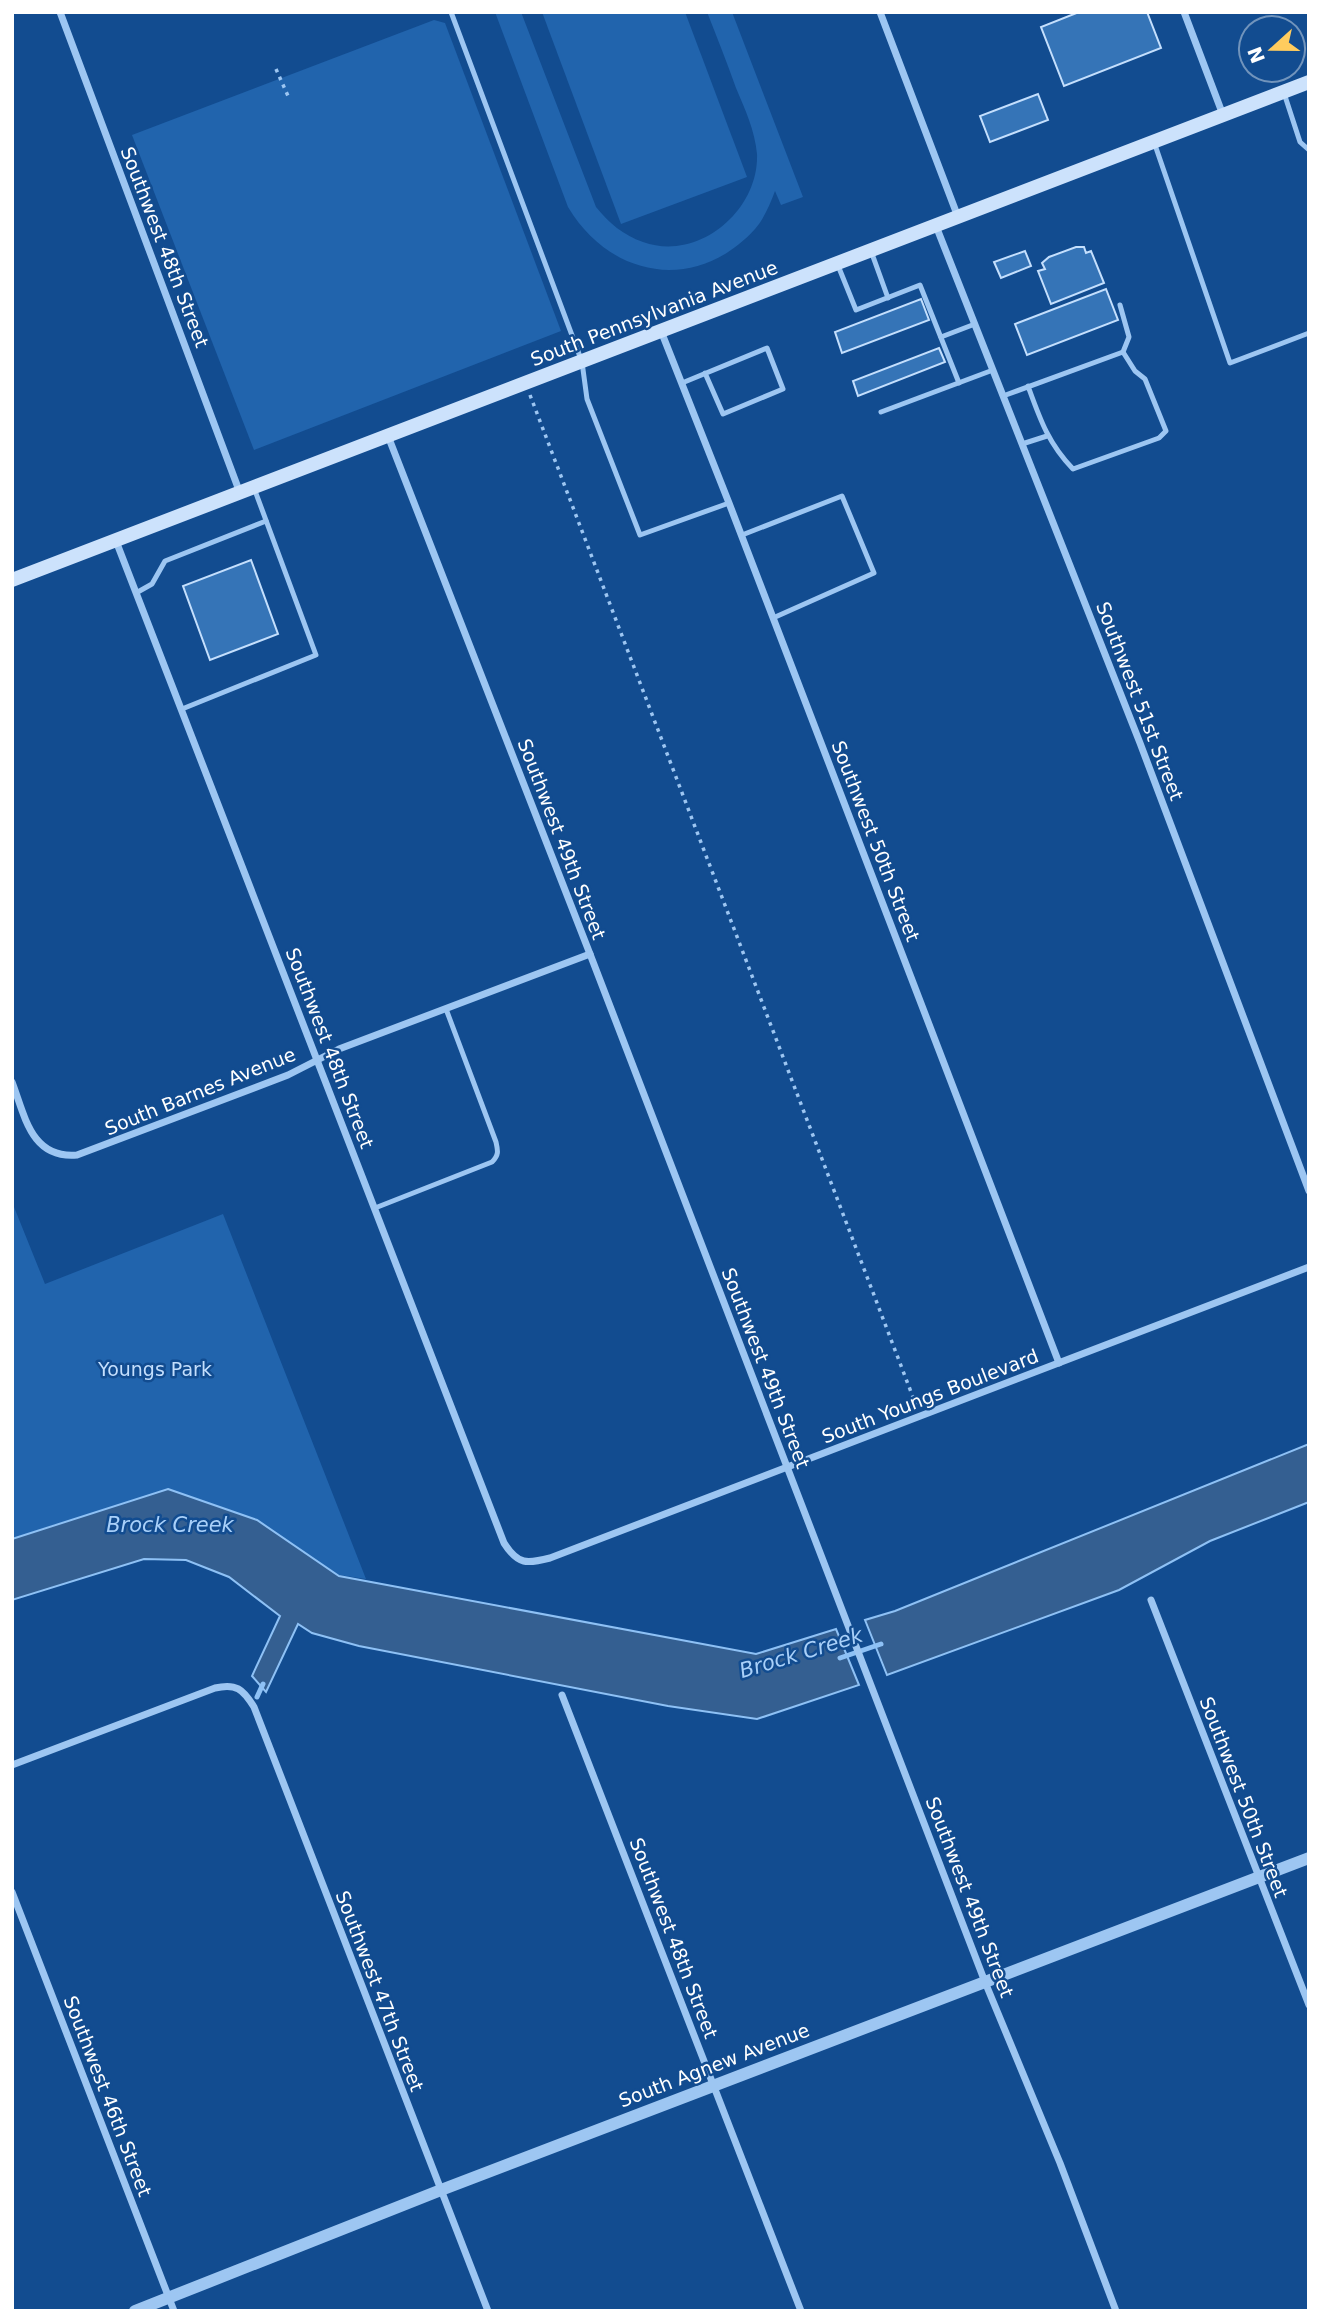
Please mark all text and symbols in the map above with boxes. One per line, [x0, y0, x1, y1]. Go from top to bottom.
north arrow [1237, 14, 1307, 84]
text: N [1243, 44, 1269, 66]
street label: Southwest 48th Street [117, 144, 213, 350]
street label: South Pennsylvania Avenue [527, 256, 781, 370]
street label: Southwest 51st Street [1092, 598, 1188, 804]
street label: Southwest 49th Street [514, 736, 610, 942]
street label: Southwest 50th Street [828, 738, 924, 944]
street label: Southwest 48th Street [282, 945, 378, 1151]
street label: South Barnes Avenue [101, 1043, 299, 1139]
street label: Southwest 49th Street [718, 1265, 814, 1471]
street label: South Youngs Boulevard [819, 1344, 1041, 1448]
park label: Youngs Park [97, 1358, 212, 1380]
water label: Brock Creek [106, 1513, 235, 1537]
water label: Brock Creek [736, 1623, 866, 1683]
street label: Southwest 50th Street [1196, 1694, 1292, 1900]
street label: Southwest 49th Street [922, 1794, 1018, 2000]
street label: Southwest 48th Street [626, 1835, 722, 2041]
street label: Southwest 47th Street [332, 1888, 428, 2094]
street label: Southwest 46th Street [60, 1993, 156, 2199]
street label: South Agnew Avenue [616, 2018, 812, 2112]

